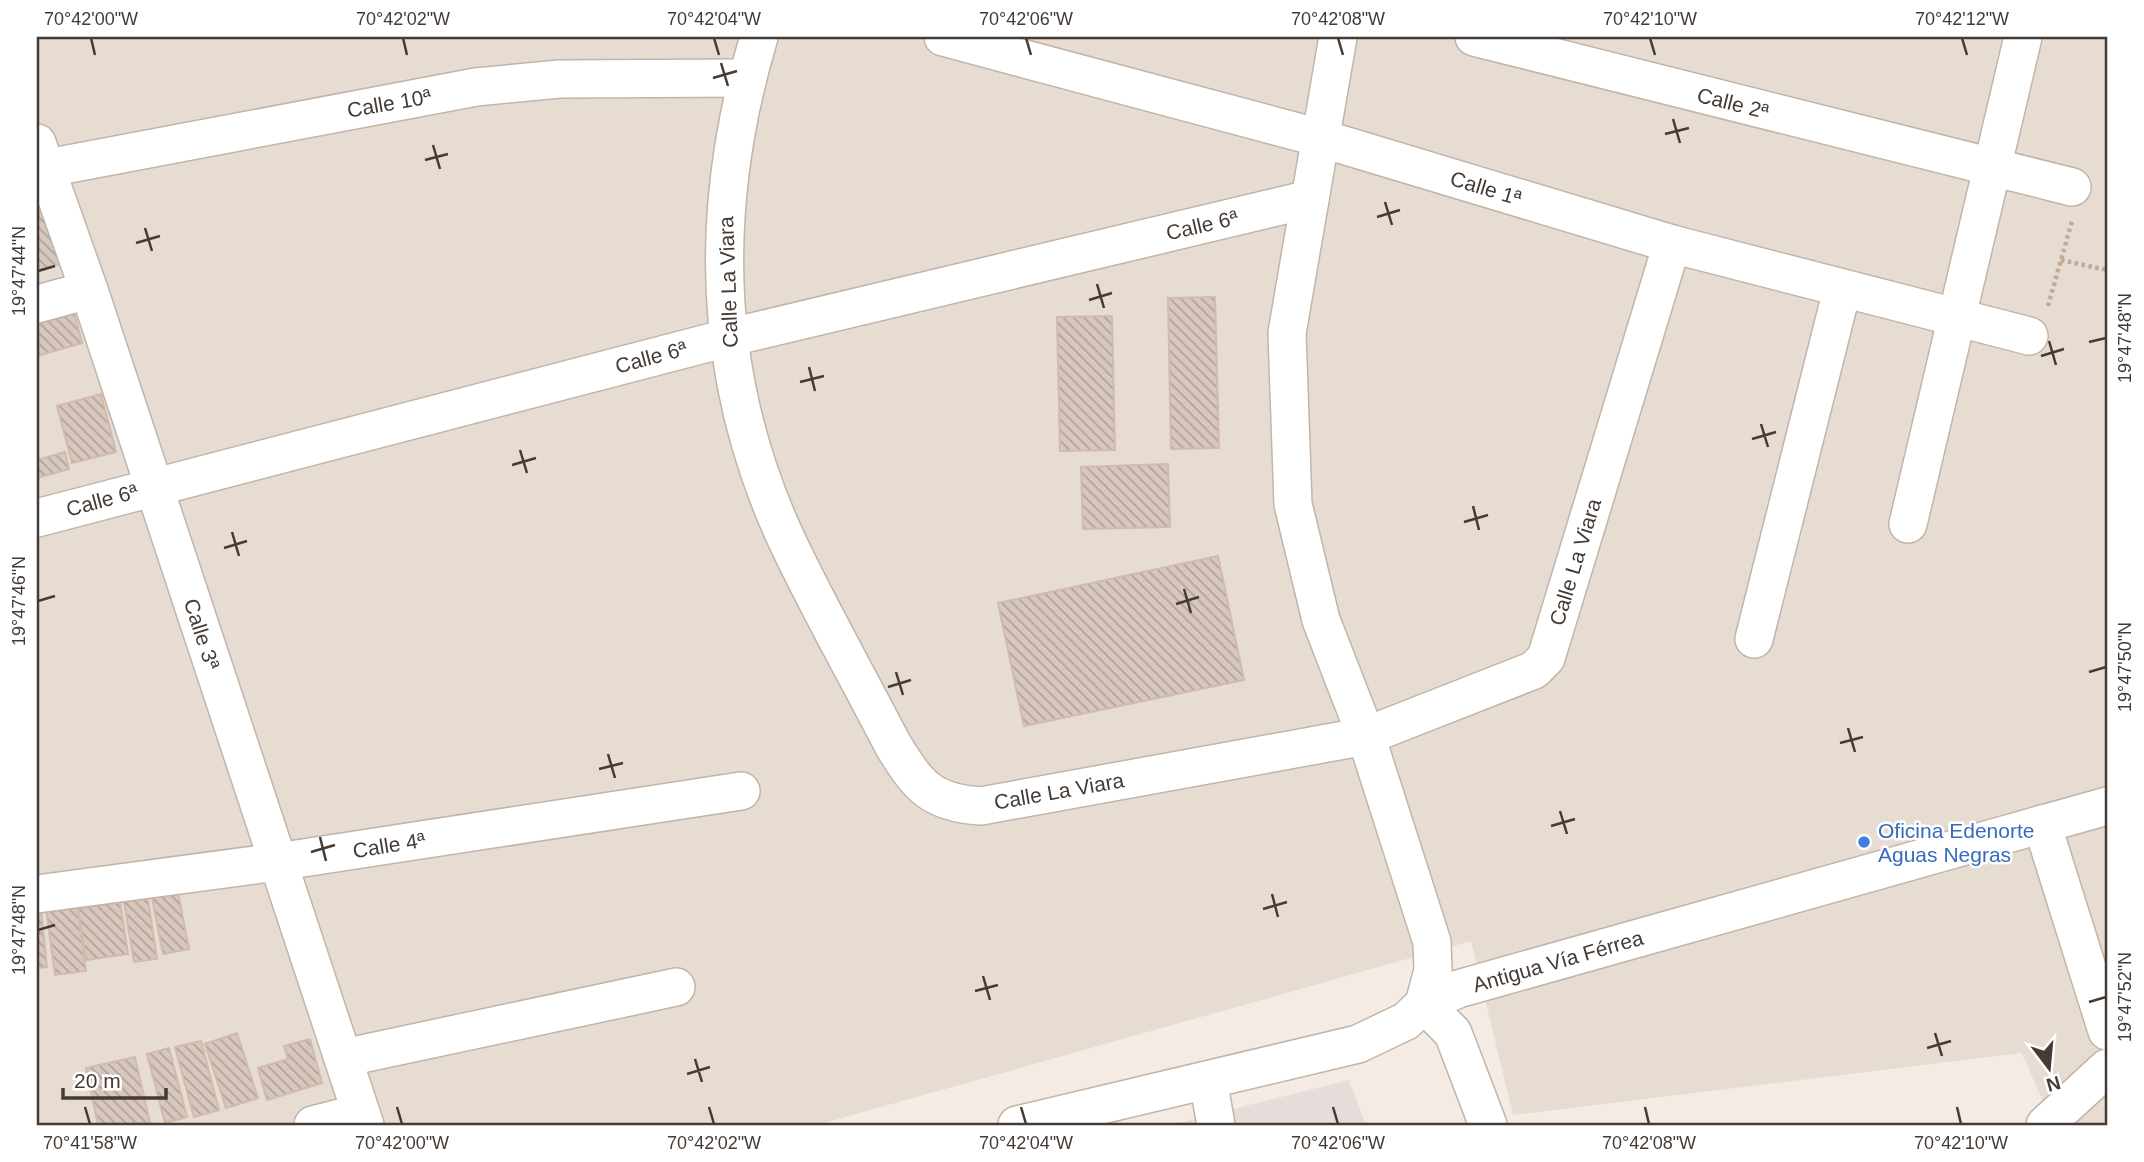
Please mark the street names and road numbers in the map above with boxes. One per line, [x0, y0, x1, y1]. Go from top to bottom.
street label: Calle 2ª [1695, 83, 1771, 123]
street label: Calle 10ª [345, 84, 433, 122]
street label: Calle 1ª [1448, 166, 1525, 210]
street label: Calle 6ª [1164, 206, 1240, 244]
street label: Calle La Viara [714, 216, 742, 348]
street label: Calle 6ª [613, 336, 690, 378]
street label: Calle 6ª [64, 479, 141, 521]
street label: Calle La Viara [1545, 495, 1605, 628]
street label: Calle 3ª [180, 596, 224, 673]
street label: Calle La Viara [992, 768, 1126, 814]
street label: Calle 4ª [351, 828, 427, 862]
street label: Antigua Vía Férrea [1470, 926, 1646, 996]

